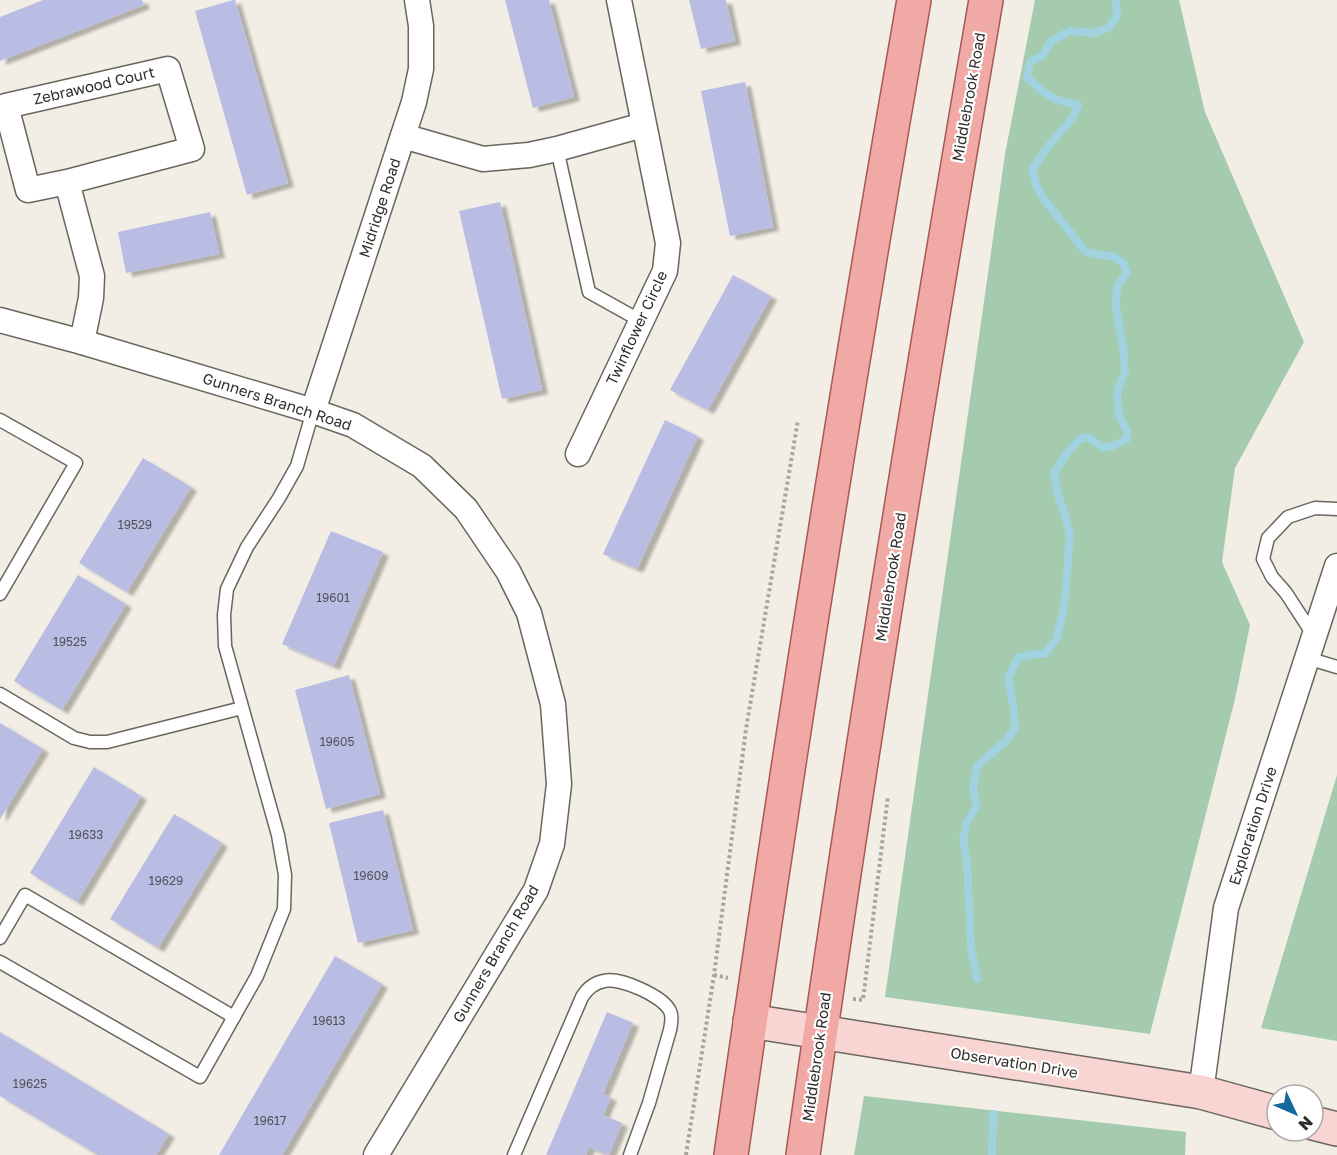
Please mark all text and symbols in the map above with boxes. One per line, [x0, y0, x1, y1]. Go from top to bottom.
street label: Middlebrook Road [948, 31, 988, 163]
street label: Zebrawood Court [31, 62, 156, 108]
street label: Midridge Road [354, 156, 404, 260]
street label: Twinflower Circle [602, 267, 671, 388]
street label: Gunners Branch Road [200, 368, 354, 434]
street label: Middlebrook Road [871, 511, 909, 643]
house number: 19529 [118, 517, 152, 532]
house number: 19601 [316, 590, 350, 605]
house number: 19525 [53, 634, 87, 649]
house number: 19605 [320, 734, 354, 749]
street label: Exploration Drive [1224, 764, 1280, 887]
house number: 19633 [69, 827, 103, 842]
house number: 19609 [353, 868, 389, 883]
house number: 19629 [149, 873, 183, 888]
street label: Gunners Branch Road [448, 882, 542, 1025]
street label: Middlebrook Road [798, 991, 834, 1123]
house number: 19613 [312, 1013, 346, 1028]
street label: Observation Drive [949, 1043, 1079, 1081]
house number: 19625 [13, 1076, 47, 1091]
north arrow [1265, 1083, 1325, 1143]
text: N [1294, 1112, 1317, 1135]
house number: 19617 [254, 1113, 286, 1128]

